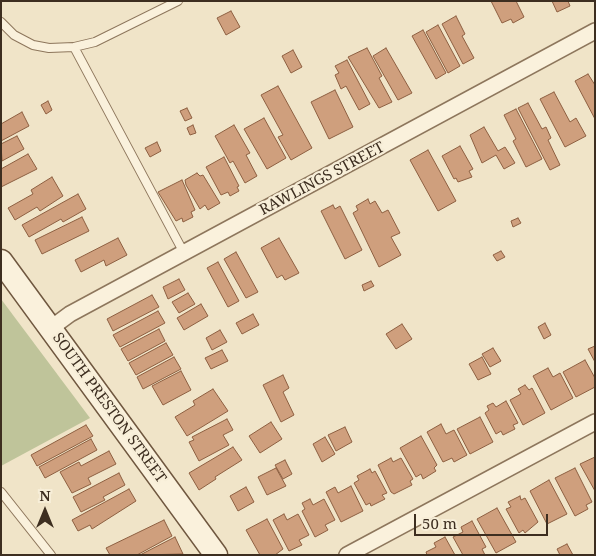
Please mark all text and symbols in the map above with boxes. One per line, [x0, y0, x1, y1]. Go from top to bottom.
street label: RAWLINGS STREET [256, 138, 388, 220]
street label: SOUTH PRESTON STREET [48, 329, 170, 487]
north arrow [20, 486, 70, 536]
text: N [39, 486, 51, 505]
scale bar [416, 504, 550, 536]
text: 50 m [422, 513, 457, 533]

